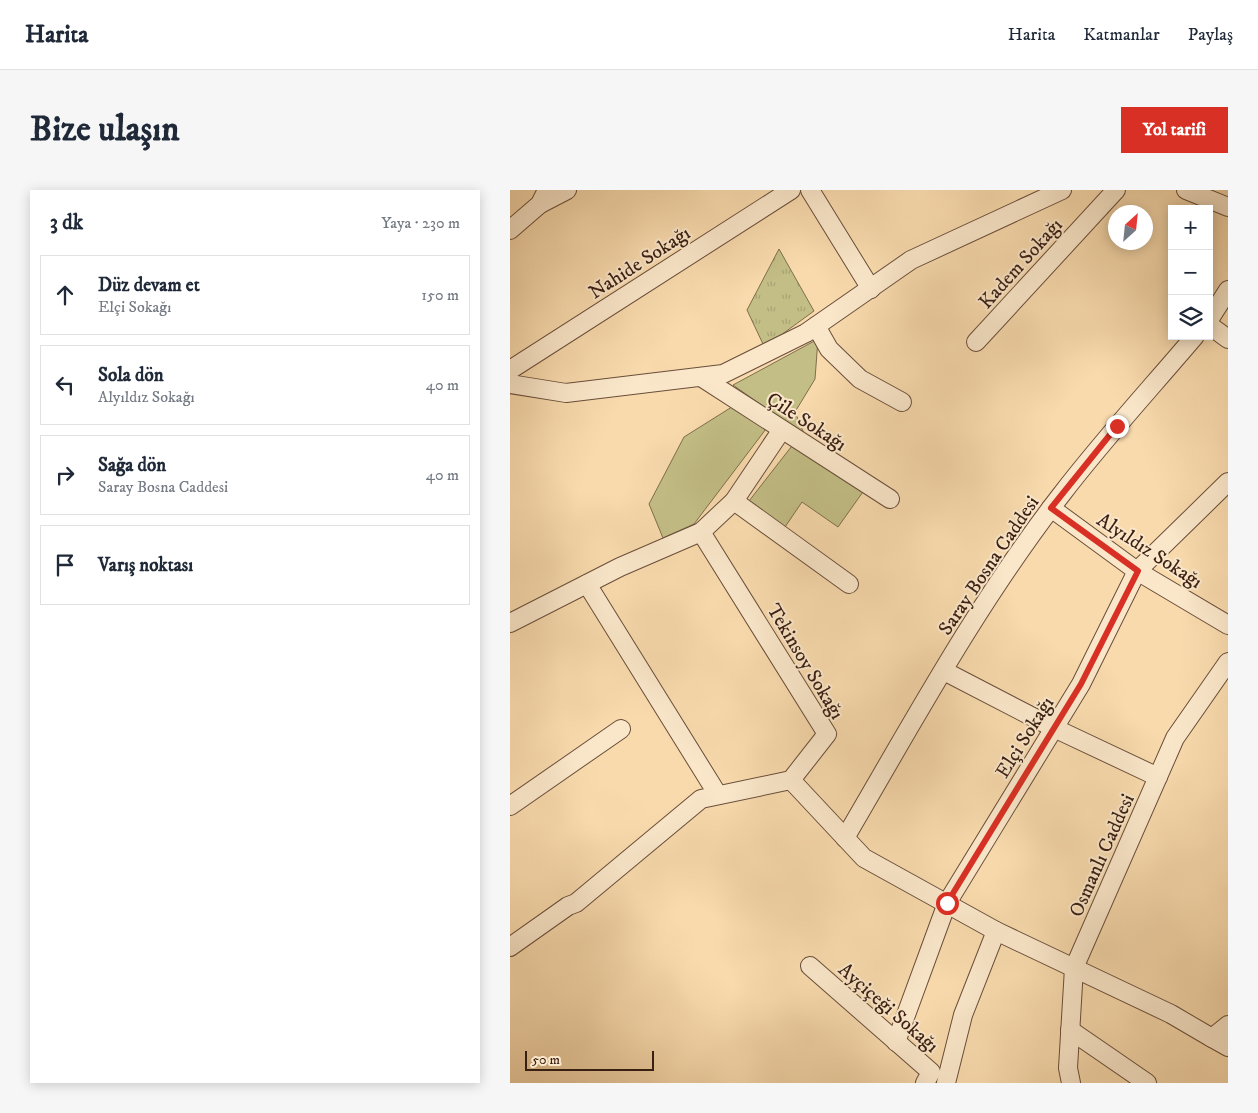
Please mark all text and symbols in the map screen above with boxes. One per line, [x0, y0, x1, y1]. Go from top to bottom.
text: Harita [25, 20, 88, 50]
text: Harita [1008, 24, 1055, 46]
text: Katmanlar [1083, 24, 1160, 46]
text: Paylaş [1188, 24, 1233, 46]
button: Yol tarifi [1121, 107, 1228, 153]
text: Bize ulaşın [30, 108, 180, 152]
north arrow [1108, 205, 1153, 250]
map controls [1168, 205, 1213, 340]
button: + [1168, 205, 1213, 250]
text: 3 dk [50, 210, 83, 236]
text: Yaya · 230 m [381, 213, 460, 233]
street label: Kadem Sokağı [974, 213, 1068, 315]
street label: Nahide Sokağı [584, 221, 695, 305]
button: − [1168, 250, 1213, 295]
text: Düz devam et [98, 274, 200, 297]
icon: ahead [51, 281, 79, 309]
text: 150 m [421, 285, 459, 305]
button: layers [1168, 295, 1213, 340]
text: Elçi Sokağı [98, 297, 171, 317]
text: Sola dön [98, 364, 164, 387]
icon: left [51, 371, 79, 399]
text: 40 m [426, 375, 459, 395]
text: Alyıldız Sokağı [98, 387, 195, 407]
street label: Çile Sokağı [761, 387, 851, 457]
route end [1106, 415, 1129, 438]
text: Sağa dön [98, 454, 166, 477]
icon: right [51, 461, 79, 489]
text: 40 m [426, 465, 459, 485]
text: Saray Bosna Caddesi [98, 477, 228, 497]
street label: Saray Bosna Caddesi [933, 491, 1045, 640]
street label: Alyıldız Sokağı [1092, 508, 1207, 595]
icon: arrive [51, 551, 79, 579]
text: Varış noktası [98, 554, 193, 577]
street label: Tekinsoy Sokağı [760, 599, 849, 724]
street label: Elçi Sokağı [990, 692, 1060, 783]
street label: Osmanlı Caddesi [1064, 790, 1141, 921]
route start [936, 892, 959, 915]
street label: Ayçiçeği Sokağı [833, 958, 943, 1059]
scale bar [525, 1048, 654, 1071]
text: 50 m [532, 1051, 560, 1069]

